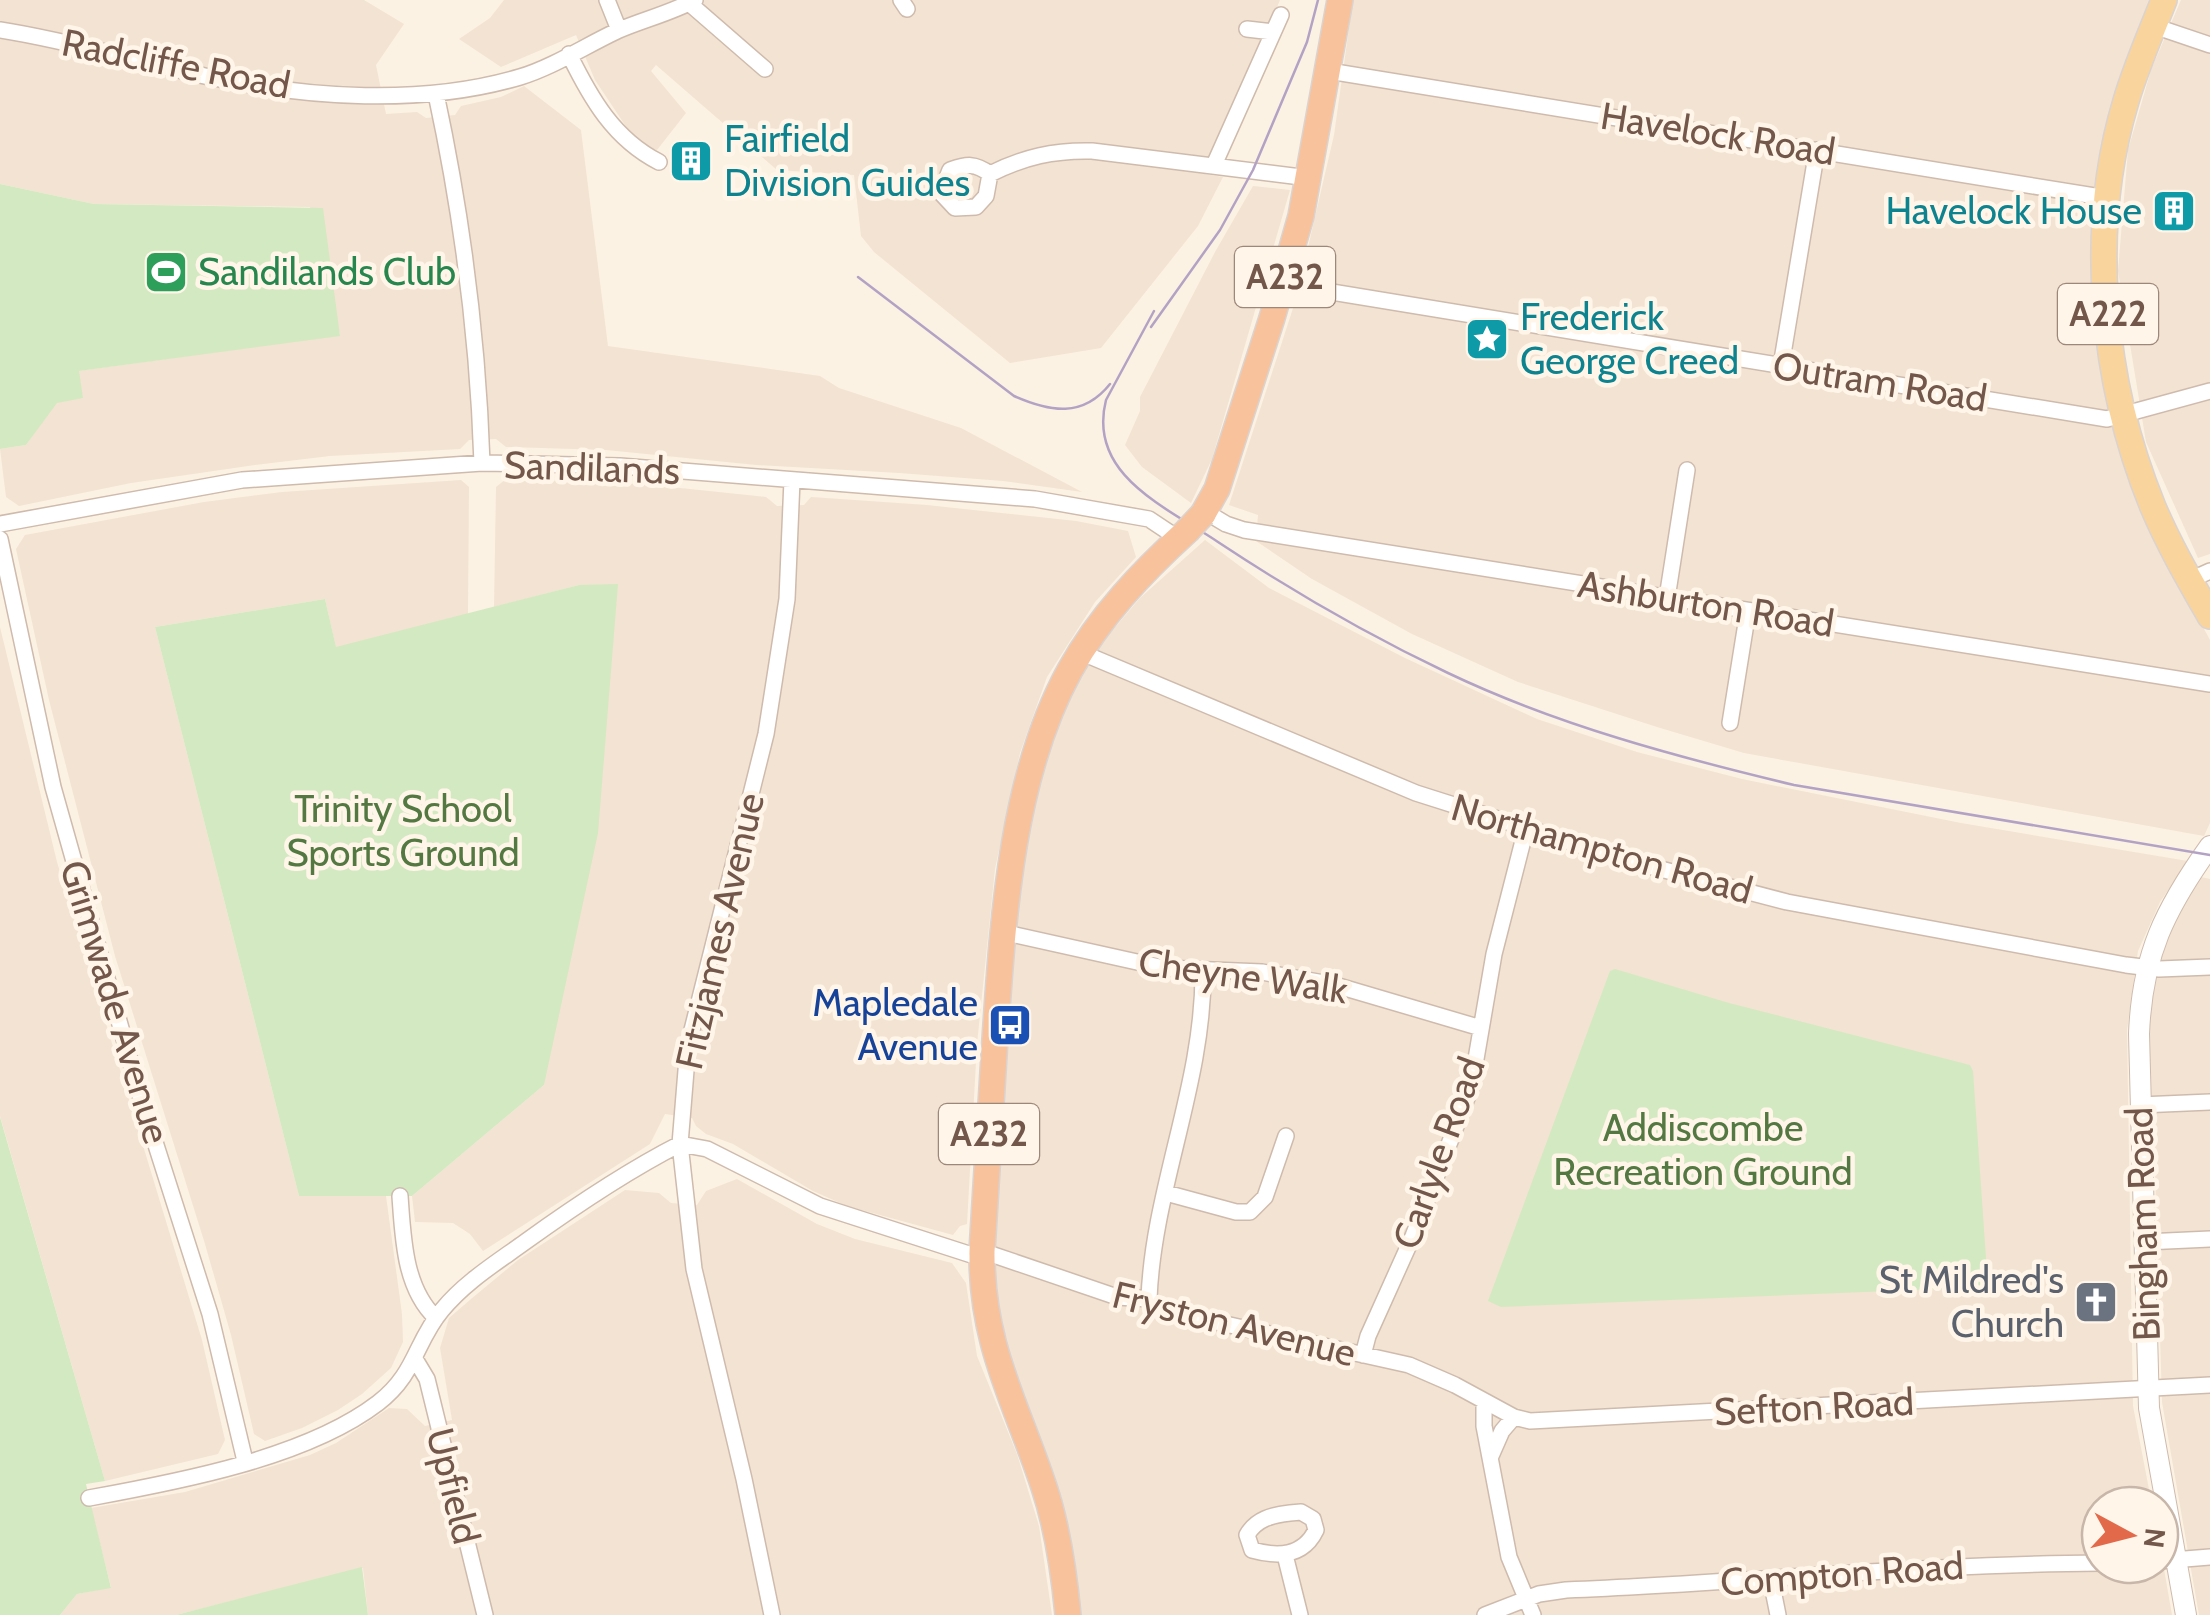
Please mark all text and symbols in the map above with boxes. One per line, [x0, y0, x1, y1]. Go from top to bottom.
street label: Radcliffe Road [58, 18, 294, 109]
street label: Havelock Road [1597, 92, 1839, 175]
place label: Fairfield Division Guides [724, 115, 970, 206]
building icon: Fairfield Division Guides [668, 138, 714, 184]
place label: Havelock House [1885, 187, 2142, 234]
building icon: Havelock House [2151, 188, 2197, 234]
road number: A232 [1235, 247, 1335, 307]
place label: Sandilands Club [198, 248, 456, 295]
sports icon: Sandilands Club [143, 249, 189, 295]
road number: A222 [2058, 284, 2158, 344]
place label: Frederick George Creed [1520, 293, 1739, 384]
place icon: Frederick George Creed [1464, 316, 1510, 362]
street label: Outram Road [1770, 341, 1990, 422]
street label: Sandilands [503, 441, 681, 494]
street label: Ashburton Road [1575, 560, 1837, 647]
street label: Northampton Road [1446, 783, 1758, 914]
park label: Trinity School Sports Ground [286, 785, 520, 876]
street label: Fitzjames Avenue [665, 788, 774, 1074]
street label: Grimwade Avenue [50, 855, 181, 1149]
street label: Cheyne Walk [1136, 938, 1351, 1013]
place label: Mapledale Avenue [812, 979, 978, 1070]
bus stop icon: Mapledale Avenue [987, 1002, 1033, 1048]
street label: Carlyle Road [1382, 1050, 1495, 1255]
road number: A232 [939, 1104, 1039, 1164]
park label: Addiscombe Recreation Ground [1553, 1104, 1853, 1195]
street label: Bingham Road [2115, 1106, 2170, 1342]
place label: St Mildred's Church [1879, 1256, 2064, 1347]
street label: Fryston Avenue [1108, 1271, 1361, 1376]
church icon: St Mildred's Church [2073, 1279, 2119, 1325]
street label: Sefton Road [1713, 1378, 1915, 1435]
street label: Upfield [416, 1423, 491, 1549]
north arrow [2080, 1485, 2180, 1585]
text: N [2137, 1526, 2173, 1550]
street label: Compton Road [1719, 1542, 1965, 1605]

